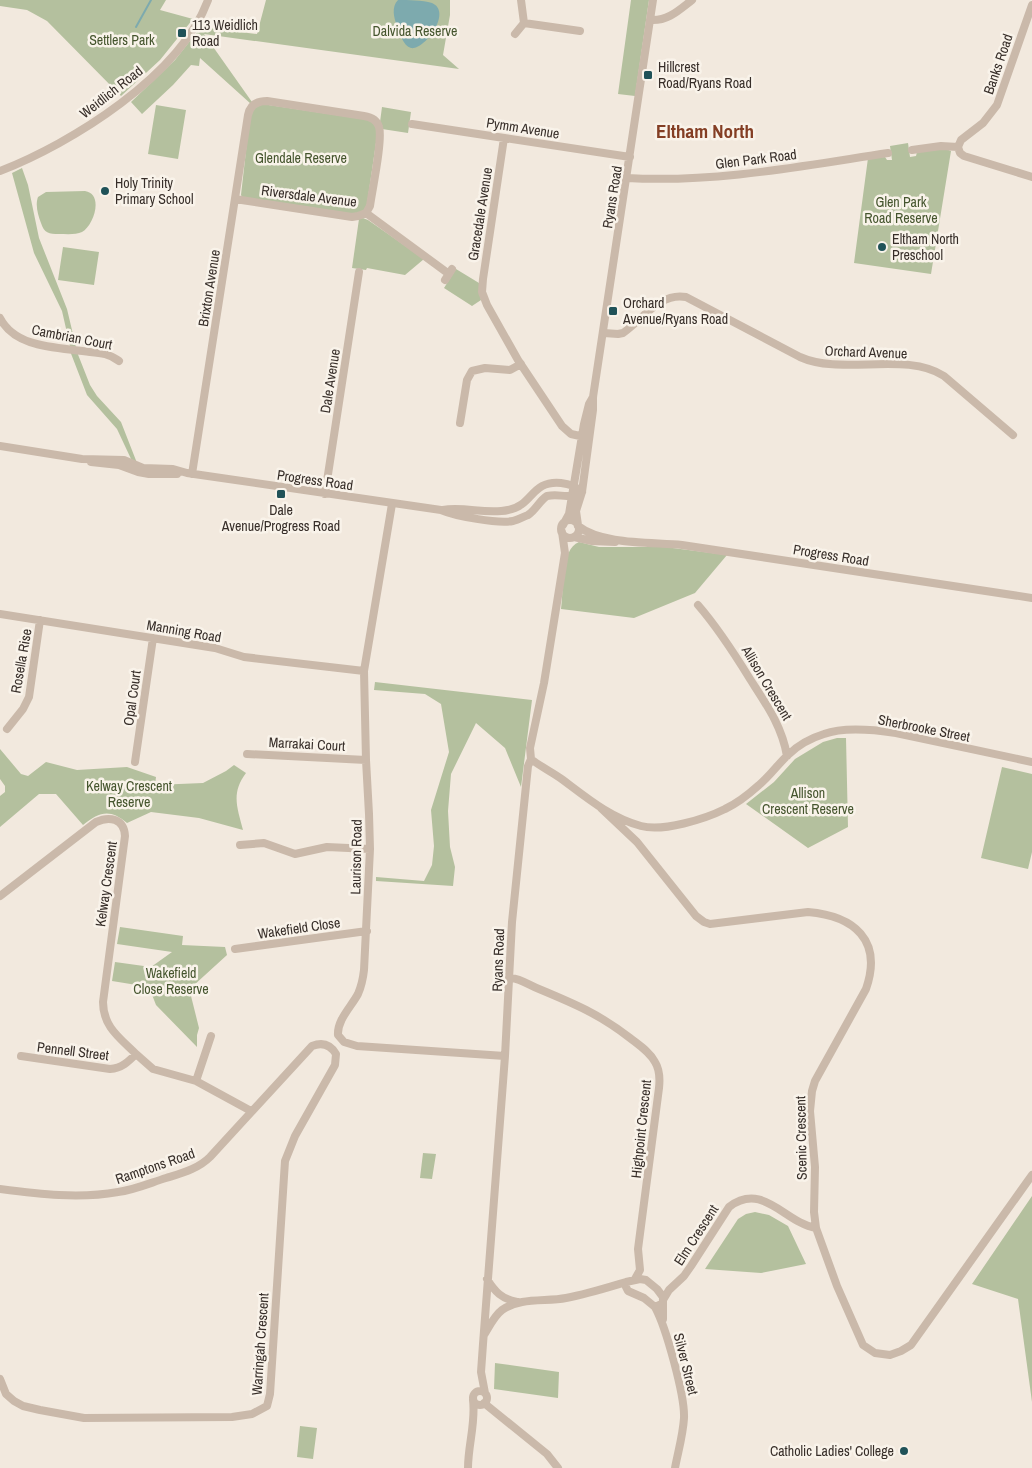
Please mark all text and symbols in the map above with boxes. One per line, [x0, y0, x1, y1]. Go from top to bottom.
place label: 113 Weidlich Road [192, 16, 258, 50]
park label: Dalvida Reserve [373, 22, 457, 40]
marker: 113 Weidlich Road [176, 27, 188, 39]
park label: Settlers Park [89, 31, 155, 49]
street label: Banks Road [979, 32, 1017, 96]
place label: Hillcrest Road/Ryans Road [658, 58, 752, 92]
street label: Weidlich Road [76, 62, 146, 122]
marker: Hillcrest Road/Ryans Road [642, 69, 654, 81]
street label: Pymm Avenue [485, 113, 561, 143]
district label: Eltham North [656, 118, 754, 144]
street label: Glen Park Road [714, 145, 798, 173]
park label: Glendale Reserve [255, 149, 347, 167]
street label: Ryans Road [598, 164, 626, 230]
street label: Gracedale Avenue [464, 166, 496, 262]
place label: Holy Trinity Primary School [115, 174, 193, 208]
street label: Riversdale Avenue [260, 181, 358, 211]
marker: Holy Trinity Primary School [99, 185, 111, 197]
park label: Glen Park Road Reserve [864, 193, 938, 227]
place label: Eltham North Preschool [892, 230, 959, 264]
marker: Eltham North Preschool [876, 241, 888, 253]
street label: Brixton Avenue [194, 248, 224, 328]
place label: Orchard Avenue/Ryans Road [622, 294, 728, 328]
marker: Orchard Avenue/Ryans Road [607, 305, 619, 317]
street label: Cambrian Court [30, 320, 114, 354]
street label: Orchard Avenue [824, 342, 908, 362]
street label: Dale Avenue [316, 348, 344, 414]
street label: Progress Road [276, 466, 354, 494]
marker: Dale Avenue/Progress Road [275, 488, 287, 500]
place label: Dale Avenue/Progress Road [221, 501, 340, 535]
street label: Progress Road [792, 540, 870, 570]
street label: Manning Road [145, 616, 223, 646]
street label: Rosella Rise [6, 627, 36, 695]
street label: Allison Crescent [737, 642, 796, 723]
street label: Opal Court [119, 669, 145, 727]
street label: Sherbrooke Street [877, 710, 971, 746]
street label: Marrakai Court [268, 733, 346, 755]
park label: Kelway Crescent Reserve [86, 777, 172, 811]
park label: Allison Crescent Reserve [762, 784, 854, 818]
street label: Laurison Road [346, 819, 366, 895]
street label: Kelway Crescent [91, 840, 121, 928]
street label: Wakefield Close [257, 913, 341, 943]
street label: Ryans Road [488, 928, 508, 992]
park label: Wakefield Close Reserve [133, 964, 209, 998]
street label: Pennell Street [36, 1038, 110, 1064]
street label: Highpoint Crescent [627, 1079, 655, 1179]
street label: Scenic Crescent [791, 1096, 811, 1180]
street label: Ramptons Road [113, 1144, 197, 1188]
street label: Elm Crescent [670, 1201, 722, 1269]
street label: Warringah Crescent [247, 1292, 273, 1396]
street label: Silver Street [670, 1331, 702, 1397]
place label: Catholic Ladies' College [770, 1442, 894, 1460]
marker: Catholic Ladies' College [898, 1445, 910, 1457]

